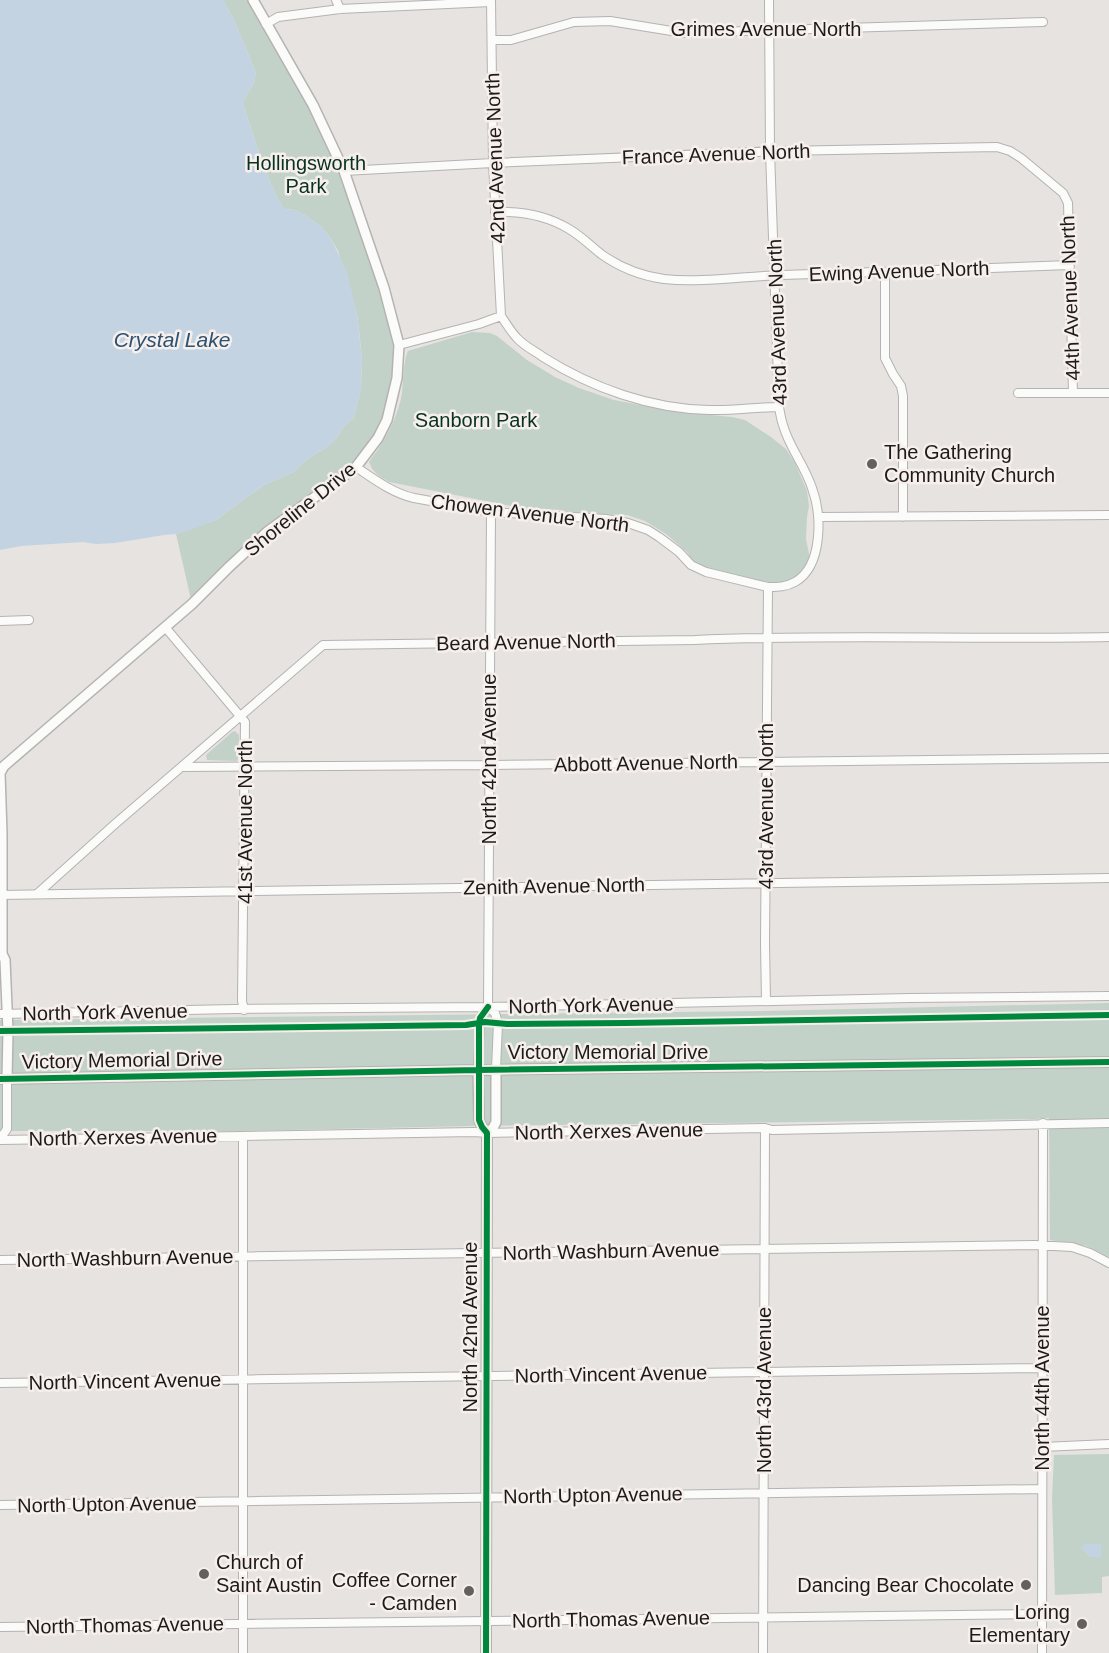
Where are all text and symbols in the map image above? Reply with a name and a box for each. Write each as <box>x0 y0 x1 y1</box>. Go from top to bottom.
street label: Grimes Avenue North <box>671 18 861 40</box>
street label: 42nd Avenue North <box>481 72 509 244</box>
street label: France Avenue North <box>621 140 811 168</box>
park label: Hollingsworth Park <box>246 152 366 197</box>
street label: 44th Avenue North <box>1056 215 1084 381</box>
street label: 43rd Avenue North <box>763 238 791 406</box>
street label: Ewing Avenue North <box>808 257 990 285</box>
water label: Crystal Lake <box>114 328 230 351</box>
park label: Sanborn Park <box>415 409 538 431</box>
place label: The Gathering Community Church <box>884 441 1055 486</box>
street label: Shoreline Drive <box>240 457 360 561</box>
marker: The Gathering Community Church <box>865 457 879 471</box>
street label: Chowen Avenue North <box>430 490 630 536</box>
street label: Beard Avenue North <box>436 629 616 655</box>
street label: North 42nd Avenue <box>478 674 500 844</box>
street label: 43rd Avenue North <box>755 723 777 889</box>
street label: 41st Avenue North <box>234 740 256 904</box>
street label: Abbott Avenue North <box>554 750 738 776</box>
street label: Zenith Avenue North <box>463 873 645 899</box>
street label: North York Avenue <box>508 993 674 1017</box>
street label: North York Avenue <box>22 1000 188 1024</box>
street label: Victory Memorial Drive <box>508 1041 708 1063</box>
street label: Victory Memorial Drive <box>21 1047 223 1073</box>
street label: North Xerxes Avenue <box>515 1118 703 1144</box>
street label: North Xerxes Avenue <box>29 1124 217 1150</box>
street label: North Washburn Avenue <box>502 1238 720 1264</box>
street label: North 42nd Avenue <box>459 1242 481 1412</box>
street label: North Washburn Avenue <box>16 1245 234 1271</box>
street label: North 44th Avenue <box>1031 1305 1053 1471</box>
street label: North 43rd Avenue <box>753 1307 775 1473</box>
street label: North Vincent Avenue <box>514 1361 708 1387</box>
street label: North Vincent Avenue <box>28 1368 222 1394</box>
street label: North Upton Avenue <box>503 1482 683 1508</box>
street label: North Upton Avenue <box>17 1491 197 1517</box>
place label: Church of Saint Austin <box>216 1551 322 1596</box>
marker: Church of Saint Austin <box>197 1567 211 1581</box>
place label: Coffee Corner - Camden <box>332 1569 457 1614</box>
place label: Dancing Bear Chocolate <box>797 1574 1014 1596</box>
marker: Dancing Bear Chocolate <box>1019 1578 1033 1592</box>
marker: Coffee Corner - Camden <box>462 1584 476 1598</box>
place label: Loring Elementary <box>969 1601 1070 1646</box>
street label: North Thomas Avenue <box>512 1606 710 1632</box>
street label: North Thomas Avenue <box>26 1612 224 1638</box>
marker: Loring Elementary <box>1075 1617 1089 1631</box>

